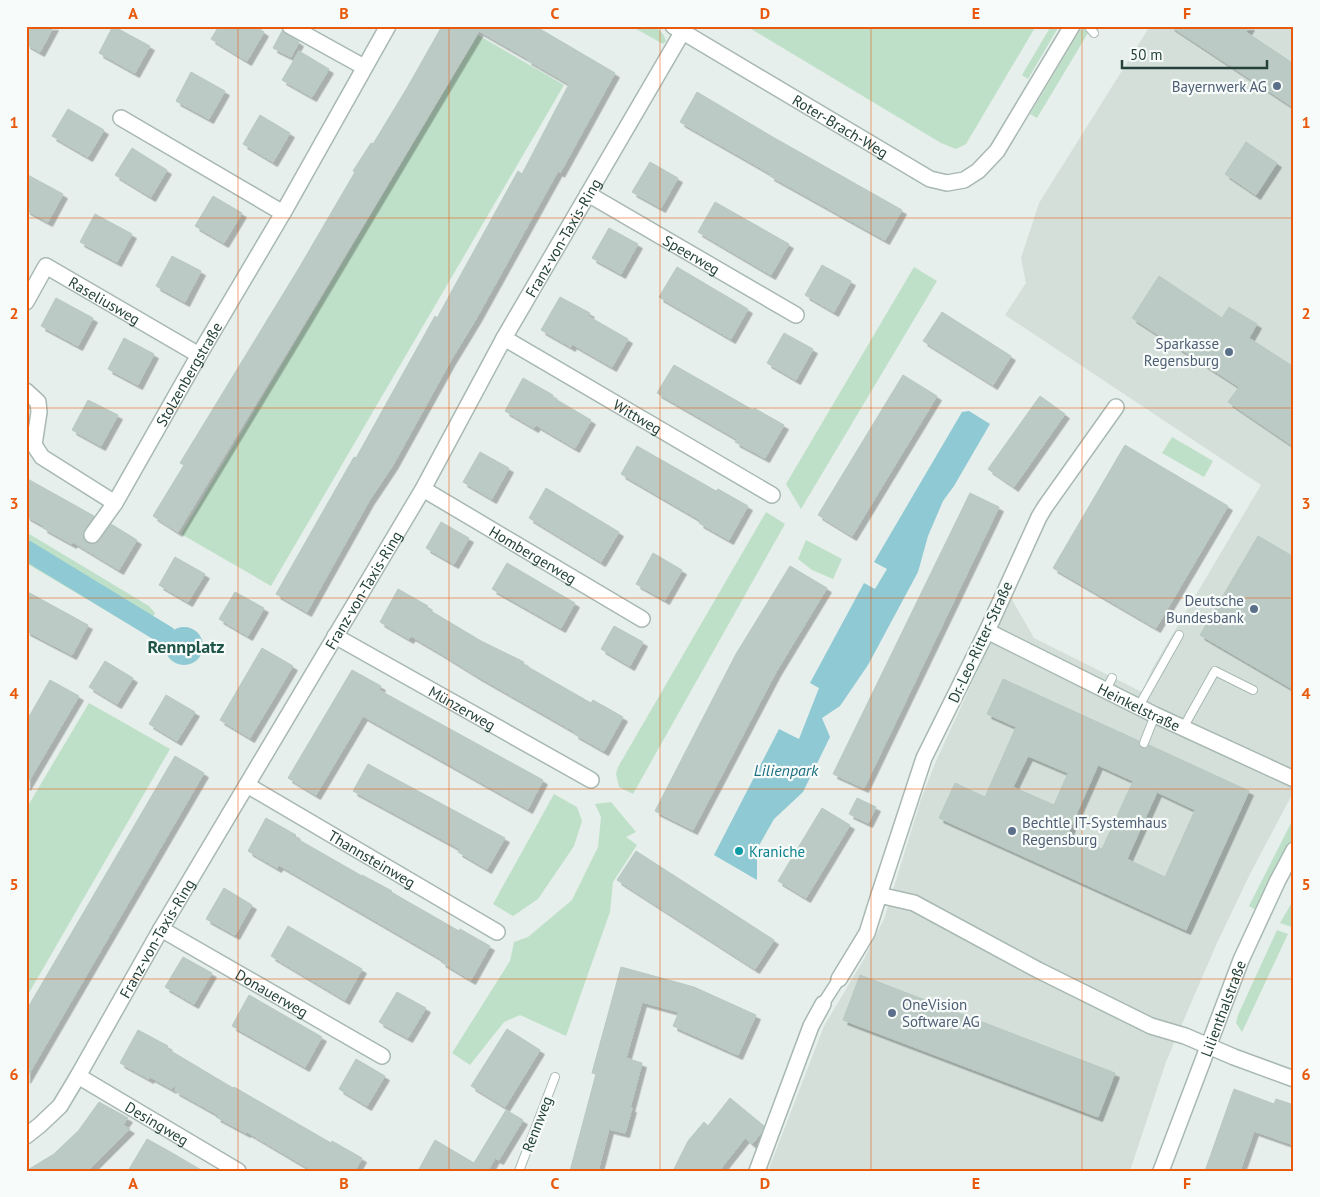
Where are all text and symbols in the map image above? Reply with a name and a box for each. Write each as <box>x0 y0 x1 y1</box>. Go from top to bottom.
text: A <box>128 3 138 23</box>
text: B <box>339 3 349 23</box>
text: C <box>551 3 560 23</box>
text: D <box>760 3 770 23</box>
text: E <box>972 3 980 23</box>
text: F <box>1183 3 1191 23</box>
scale bar <box>1122 38 1268 70</box>
text: 50 m <box>1130 45 1163 64</box>
place label: Bayernwerk AG <box>1172 77 1267 96</box>
marker: Bayernwerk AG <box>1271 80 1283 92</box>
street label: Roter-Brach-Weg <box>789 90 892 162</box>
text: 1 <box>9 112 19 132</box>
text: 1 <box>1301 112 1311 132</box>
street label: Franz-von-Taxis-Ring <box>521 175 605 300</box>
street label: Speerweg <box>660 230 724 278</box>
street label: Raseliusweg <box>66 272 144 328</box>
text: 2 <box>9 303 19 323</box>
text: 2 <box>1301 303 1311 323</box>
street label: Stolzenbergstraße <box>151 318 226 429</box>
place label: Sparkasse Regensburg <box>1144 334 1219 370</box>
marker: Sparkasse Regensburg <box>1223 346 1235 358</box>
street label: Wittweg <box>610 395 665 438</box>
text: 3 <box>9 493 19 513</box>
text: 3 <box>1301 493 1311 513</box>
street label: Hombergerweg <box>486 521 580 588</box>
street label: Franz-von-Taxis-Ring <box>320 527 406 652</box>
street label: Dr.-Leo-Ritter-Straße <box>944 578 1016 706</box>
place label: Deutsche Bundesbank <box>1166 591 1245 627</box>
marker: Deutsche Bundesbank <box>1248 603 1260 615</box>
district label: Rennplatz <box>147 635 225 658</box>
street label: Heinkelstraße <box>1095 679 1183 735</box>
street label: Münzerweg <box>425 681 499 734</box>
text: 4 <box>9 683 19 703</box>
text: 4 <box>1301 683 1311 703</box>
water label: Lilienpark <box>754 760 819 780</box>
place label: Bechtle IT-Systemhaus Regensburg <box>1022 813 1167 849</box>
street label: Thannsteinweg <box>325 825 419 892</box>
marker: Bechtle IT-Systemhaus Regensburg <box>1006 825 1018 837</box>
place label: Kraniche <box>749 842 805 861</box>
marker: Kraniche <box>733 845 745 857</box>
text: 5 <box>9 874 19 894</box>
text: 5 <box>1301 874 1311 894</box>
street label: Franz-von-Taxis-Ring <box>115 875 198 1001</box>
street label: Lilienthalstraße <box>1196 957 1250 1059</box>
street label: Donauerweg <box>232 964 312 1021</box>
place label: OneVision Software AG <box>902 995 980 1031</box>
marker: OneVision Software AG <box>886 1007 898 1019</box>
text: 6 <box>9 1064 19 1084</box>
text: 6 <box>1301 1064 1311 1084</box>
street label: Rennweg <box>518 1093 556 1155</box>
street label: Desingweg <box>122 1097 192 1149</box>
text: A <box>128 1173 138 1193</box>
text: B <box>339 1173 349 1193</box>
text: C <box>551 1173 560 1193</box>
text: D <box>760 1173 770 1193</box>
text: E <box>972 1173 980 1193</box>
text: F <box>1183 1173 1191 1193</box>

